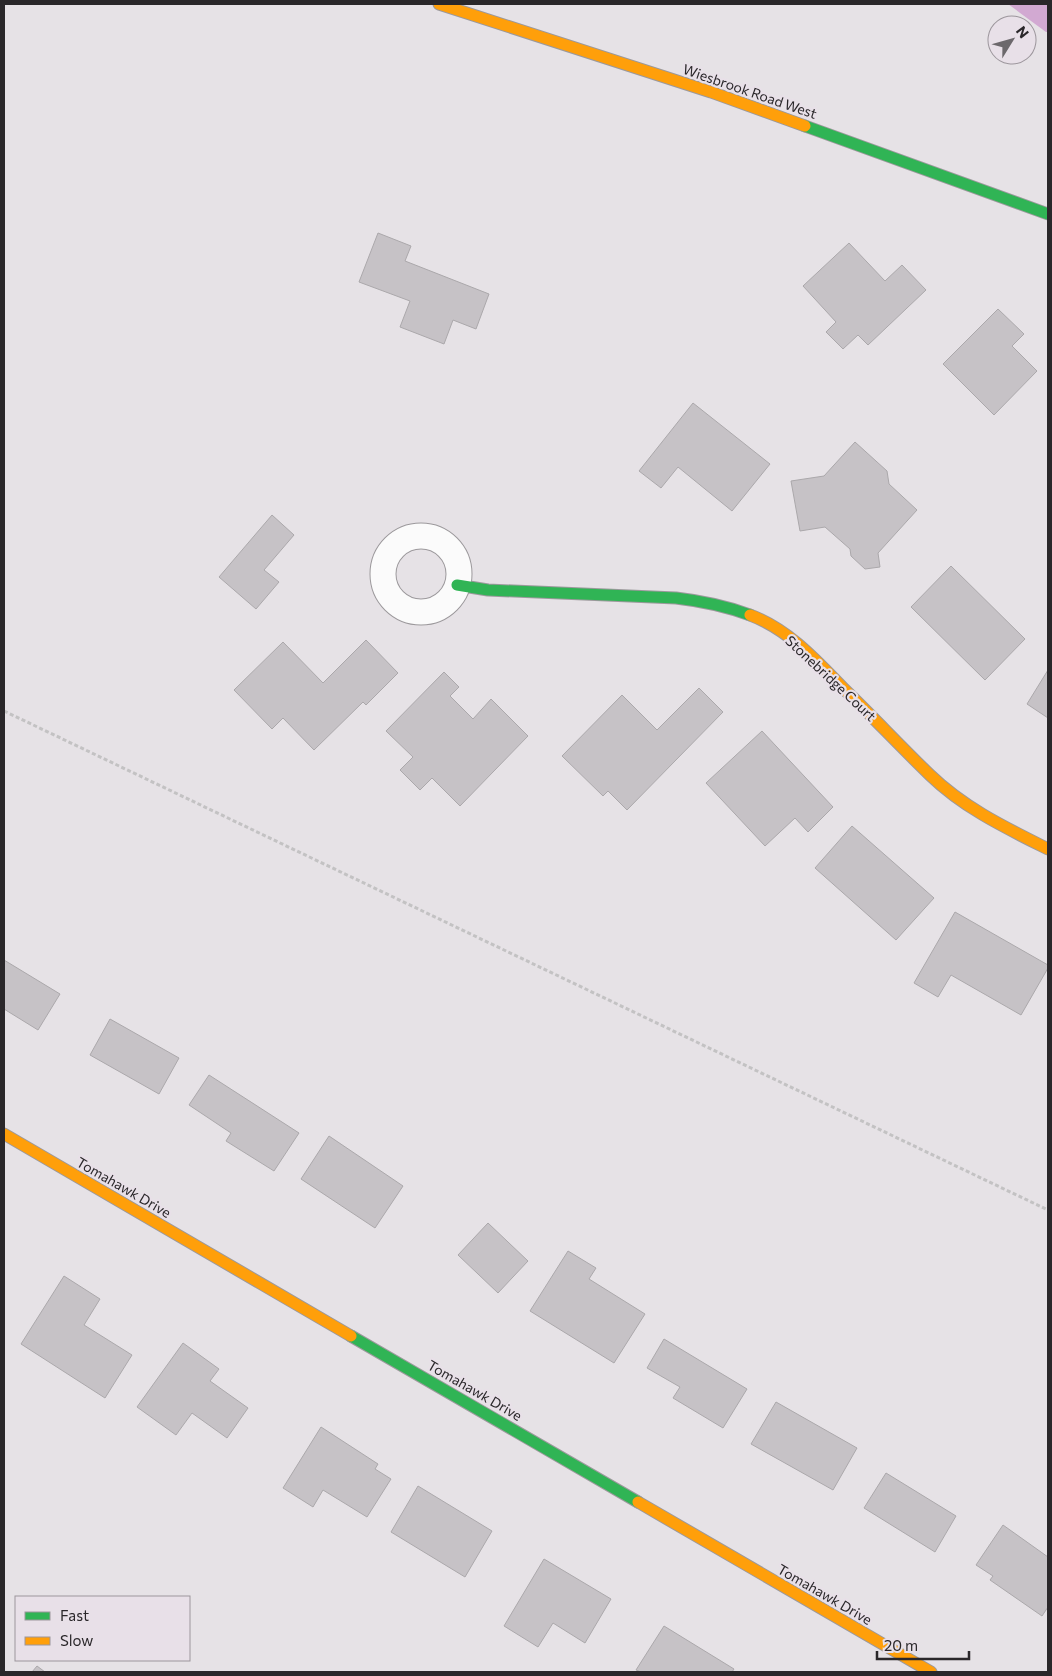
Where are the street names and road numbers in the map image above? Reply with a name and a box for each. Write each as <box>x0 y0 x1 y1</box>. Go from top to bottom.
street label: Wiesbrook Road West <box>681 60 819 122</box>
street label: Stonebridge Court <box>782 632 880 725</box>
street label: Tomahawk Drive <box>74 1153 174 1221</box>
street label: Tomahawk Drive <box>425 1356 525 1424</box>
street label: Tomahawk Drive <box>775 1560 875 1628</box>

